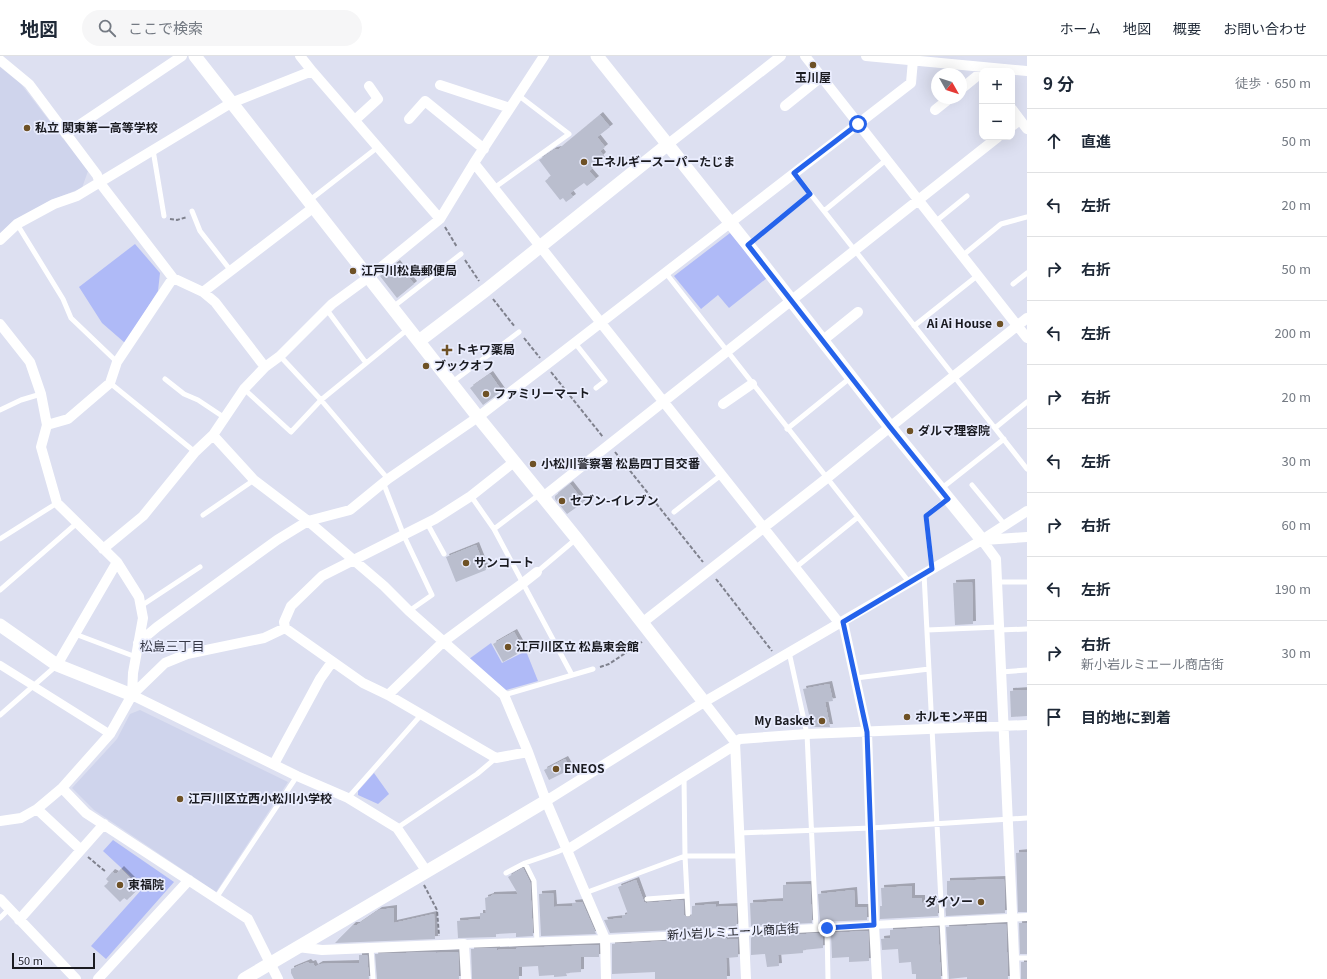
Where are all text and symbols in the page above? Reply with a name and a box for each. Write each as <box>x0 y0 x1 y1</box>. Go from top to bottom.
search box <box>82 10 362 46</box>
text: 地図 <box>20 14 58 41</box>
icon: search <box>96 17 118 39</box>
text: ここで検索 <box>128 17 203 38</box>
text: ホーム <box>1059 18 1101 38</box>
text: 地図 <box>1123 18 1151 38</box>
text: 概要 <box>1173 18 1201 38</box>
text: お問い合わせ <box>1223 18 1307 38</box>
marker: 玉川屋 <box>808 60 818 70</box>
place label: 玉川屋 <box>795 68 831 85</box>
north arrow <box>931 68 967 104</box>
map controls <box>979 68 1015 140</box>
button: + <box>979 68 1015 104</box>
text: 9 分 <box>1043 70 1074 95</box>
text: 徒歩 · 650 m <box>1235 73 1311 92</box>
button: − <box>979 104 1015 140</box>
route start <box>849 115 867 133</box>
place label: 私立 関東第一高等学校 <box>35 118 158 135</box>
marker: 私立 関東第一高等学校 <box>22 123 32 133</box>
icon: ahead <box>1043 130 1065 152</box>
text: 直進 <box>1081 130 1111 151</box>
text: 50 m <box>1282 131 1311 150</box>
place label: エネルギースーパーたじま <box>592 152 735 169</box>
marker: エネルギースーパーたじま <box>579 157 589 167</box>
icon: left <box>1043 194 1065 216</box>
text: 左折 <box>1081 194 1111 215</box>
text: 20 m <box>1282 195 1311 214</box>
icon: right <box>1043 258 1065 280</box>
text: 右折 <box>1081 258 1111 279</box>
text: 50 m <box>1282 259 1311 278</box>
place label: 江戸川松島郵便局 <box>361 261 457 278</box>
marker: 江戸川松島郵便局 <box>348 266 358 276</box>
place label: Ai Ai House <box>926 314 992 331</box>
marker: Ai Ai House <box>995 319 1005 329</box>
icon: left <box>1043 322 1065 344</box>
text: 左折 <box>1081 322 1111 343</box>
text: 200 m <box>1274 323 1311 342</box>
place label: トキワ薬局 <box>455 340 515 357</box>
marker: トキワ薬局 <box>442 345 452 355</box>
place label: ブックオフ <box>434 356 494 373</box>
marker: ブックオフ <box>421 361 431 371</box>
place label: ファミリーマート <box>494 384 590 401</box>
icon: right <box>1043 386 1065 408</box>
text: 右折 <box>1081 386 1111 407</box>
text: 20 m <box>1282 387 1311 406</box>
marker: ファミリーマート <box>481 389 491 399</box>
place label: ダルマ理容院 <box>918 421 990 438</box>
marker: ダルマ理容院 <box>905 426 915 436</box>
icon: left <box>1043 450 1065 472</box>
text: 左折 <box>1081 450 1111 471</box>
text: 30 m <box>1282 451 1311 470</box>
place label: 小松川警察署 松島四丁目交番 <box>541 454 701 471</box>
marker: 小松川警察署 松島四丁目交番 <box>528 459 538 469</box>
place label: セブン-イレブン <box>570 491 658 508</box>
marker: セブン-イレブン <box>557 496 567 506</box>
icon: right <box>1043 514 1065 536</box>
text: 右折 <box>1081 514 1111 535</box>
text: 60 m <box>1282 515 1311 534</box>
place label: サンコート <box>474 553 534 570</box>
marker: サンコート <box>461 558 471 568</box>
icon: left <box>1043 578 1065 600</box>
text: 左折 <box>1081 578 1111 599</box>
text: 190 m <box>1274 579 1311 598</box>
text: 右折 <box>1081 633 1111 654</box>
district label: 松島三丁目 <box>139 636 205 655</box>
place label: 江戸川区立 松島東会館 <box>516 637 639 654</box>
marker: 江戸川区立 松島東会館 <box>503 642 513 652</box>
icon: right <box>1043 642 1065 664</box>
text: 30 m <box>1282 643 1311 662</box>
text: 新小岩ルミエール商店街 <box>1081 654 1224 673</box>
icon: arrive <box>1043 706 1065 728</box>
text: 目的地に到着 <box>1081 706 1171 727</box>
place label: ホルモン平田 <box>915 707 987 724</box>
place label: My Basket <box>754 711 814 728</box>
marker: ホルモン平田 <box>902 712 912 722</box>
marker: My Basket <box>817 716 827 726</box>
place label: ENEOS <box>564 759 605 776</box>
marker: ENEOS <box>551 764 561 774</box>
place label: 江戸川区立西小松川小学校 <box>188 789 332 806</box>
marker: 江戸川区立西小松川小学校 <box>175 794 185 804</box>
place label: 東福院 <box>128 875 164 892</box>
marker: 東福院 <box>115 880 125 890</box>
place label: ダイソー <box>925 892 973 909</box>
marker: ダイソー <box>976 897 986 907</box>
street label: 新小岩ルミエール商店街 <box>667 919 799 942</box>
route end <box>818 919 836 937</box>
scale bar <box>12 951 95 970</box>
text: 50 m <box>18 952 43 968</box>

